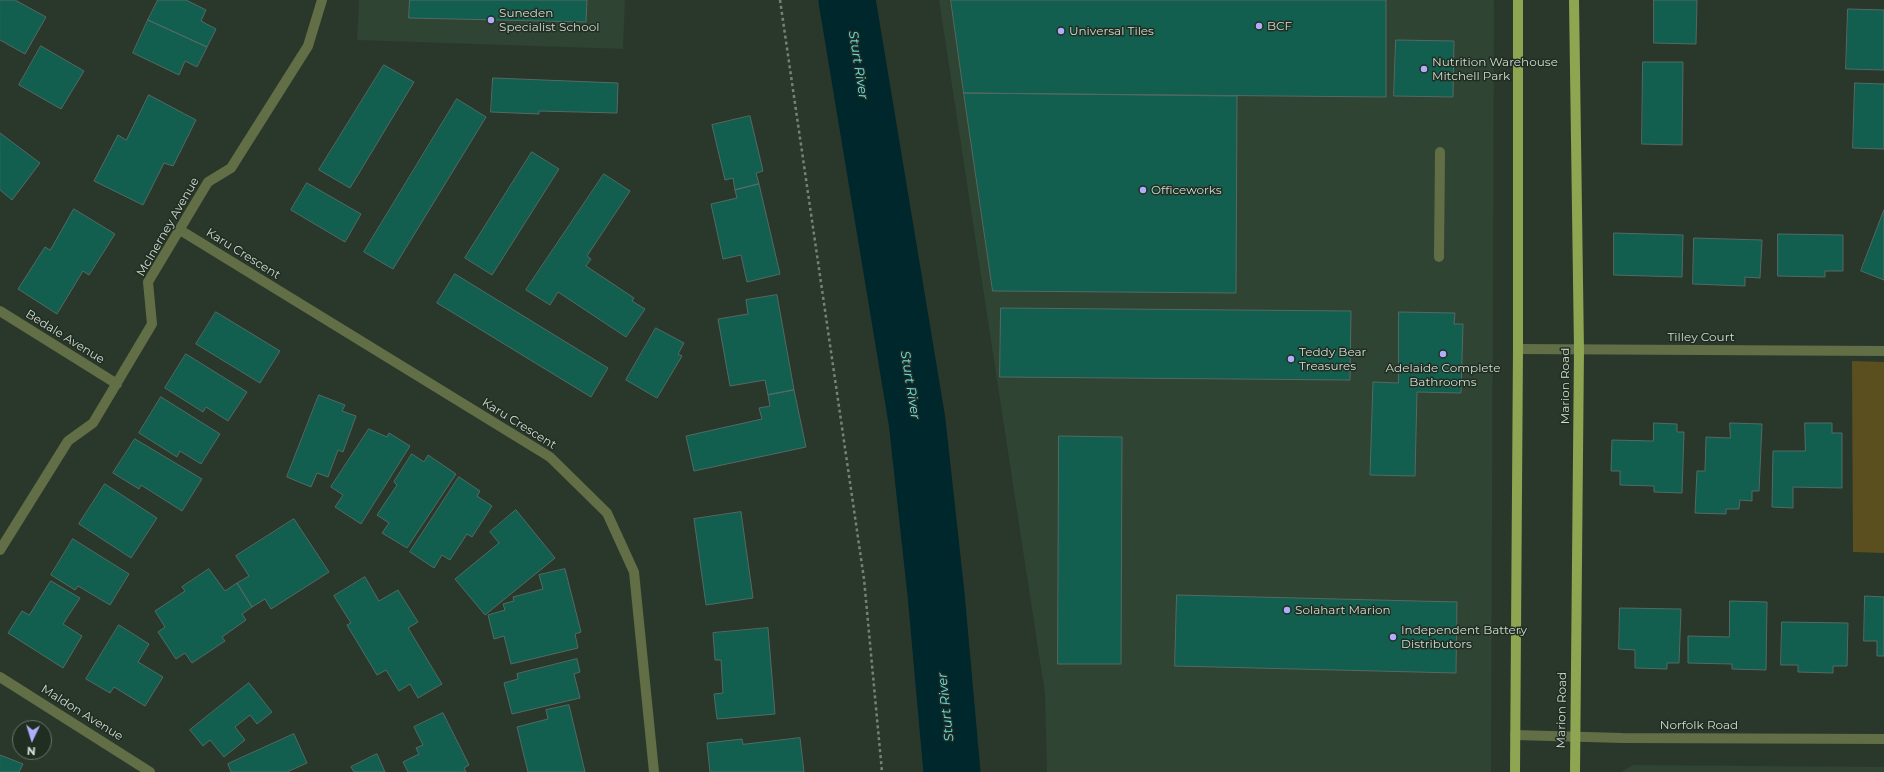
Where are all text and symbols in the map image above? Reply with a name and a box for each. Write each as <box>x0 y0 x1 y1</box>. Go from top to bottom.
place label: Suneden Specialist School <box>499 6 599 34</box>
marker: Suneden Specialist School <box>486 15 496 25</box>
place label: BCF <box>1267 19 1292 33</box>
marker: BCF <box>1254 21 1264 31</box>
place label: Universal Tiles <box>1069 24 1154 38</box>
marker: Universal Tiles <box>1056 26 1066 36</box>
water label: Sturt River <box>845 30 871 100</box>
place label: Nutrition Warehouse Mitchell Park <box>1432 55 1558 83</box>
marker: Nutrition Warehouse Mitchell Park <box>1419 64 1429 74</box>
street label: McInerney Avenue <box>134 175 202 279</box>
place label: Officeworks <box>1151 183 1222 197</box>
marker: Officeworks <box>1138 185 1148 195</box>
street label: Karu Crescent <box>203 225 283 283</box>
street label: Bedale Avenue <box>23 307 107 367</box>
street label: Tilley Court <box>1667 330 1735 344</box>
place label: Teddy Bear Treasures <box>1299 345 1366 373</box>
street label: Marion Road <box>1558 348 1572 424</box>
marker: Adelaide Complete Bathrooms <box>1438 349 1448 359</box>
water label: Sturt River <box>897 350 923 420</box>
marker: Teddy Bear Treasures <box>1286 354 1296 364</box>
place label: Adelaide Complete Bathrooms <box>1386 361 1500 389</box>
street label: Karu Crescent <box>479 395 559 453</box>
place label: Solahart Marion <box>1295 603 1391 617</box>
marker: Solahart Marion <box>1282 605 1292 615</box>
place label: Independent Battery Distributors <box>1401 623 1527 651</box>
marker: Independent Battery Distributors <box>1388 632 1398 642</box>
water label: Sturt River <box>935 672 957 742</box>
street label: Marion Road <box>1554 672 1570 748</box>
street label: Maldon Avenue <box>38 682 126 744</box>
street label: Norfolk Road <box>1660 718 1738 732</box>
north arrow <box>12 720 52 760</box>
text: N <box>26 744 36 758</box>

